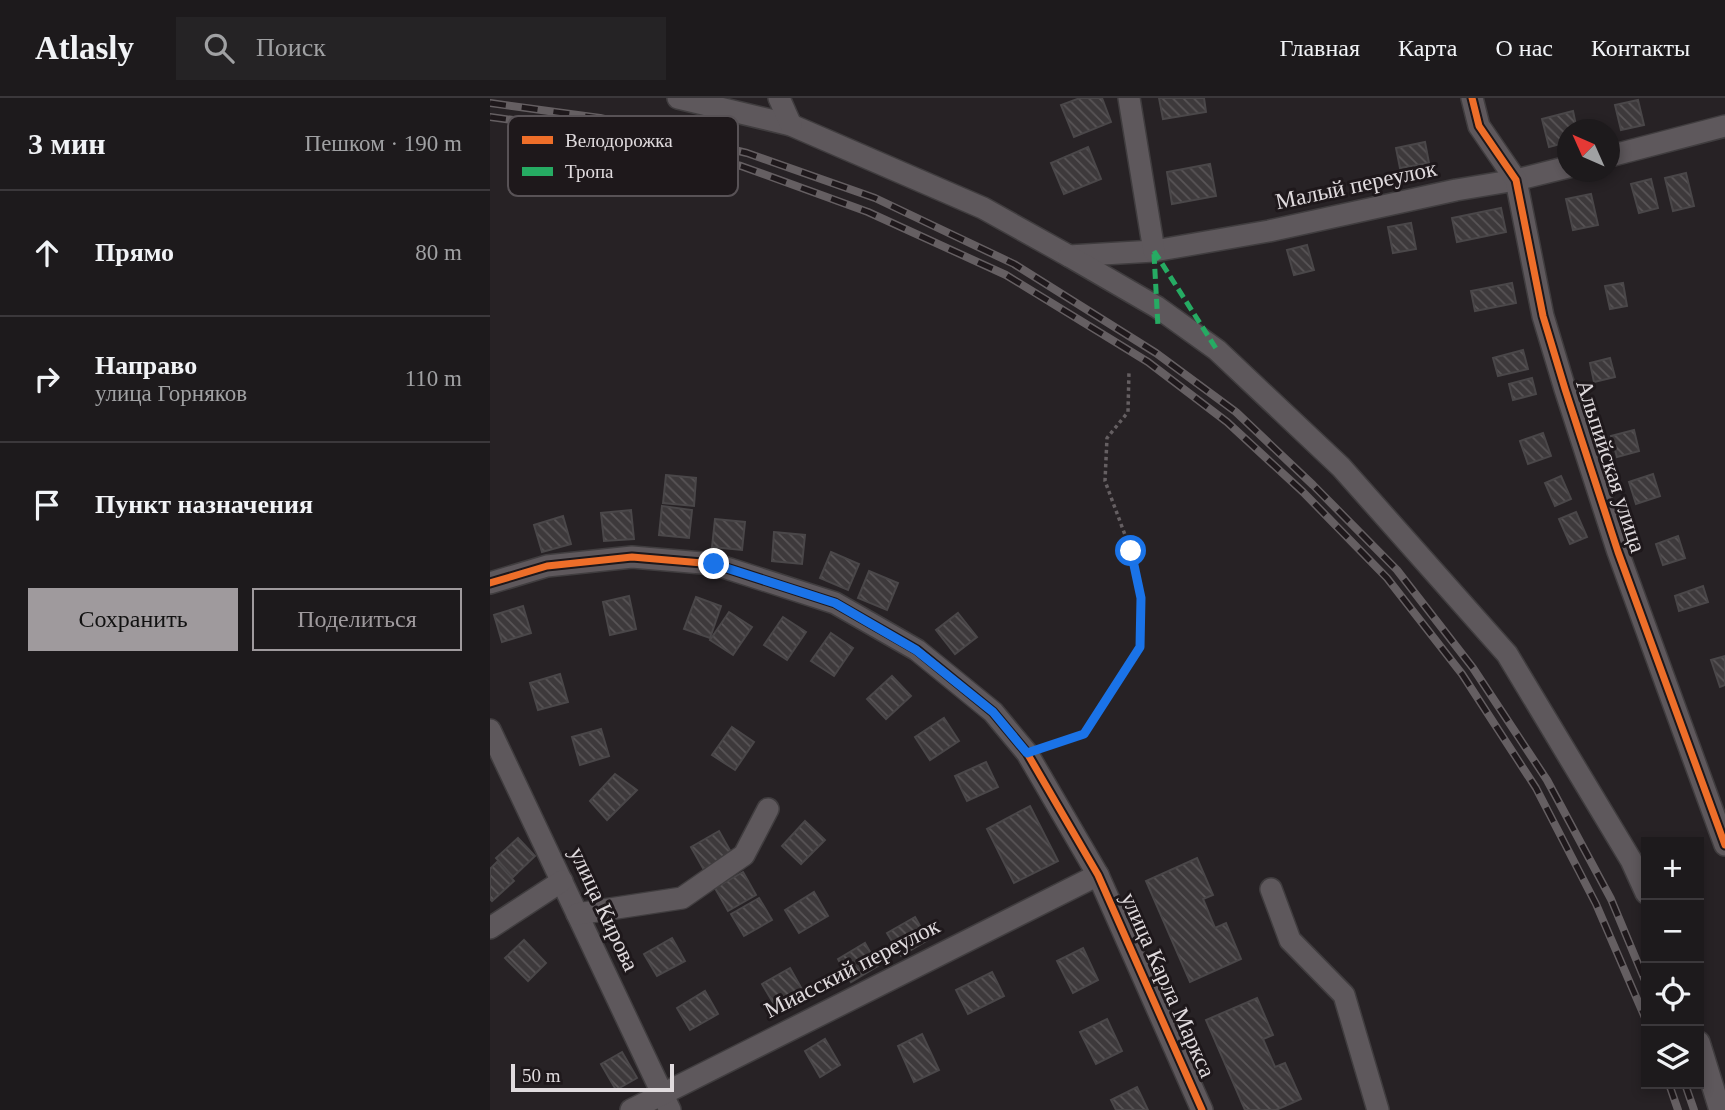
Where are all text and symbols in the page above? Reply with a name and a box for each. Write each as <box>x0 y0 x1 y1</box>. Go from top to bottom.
search box <box>176 17 666 80</box>
icon: search <box>200 29 238 67</box>
text: Atlasly <box>35 30 134 66</box>
text: Поиск <box>256 33 326 62</box>
text: Главная <box>1279 35 1360 61</box>
text: Карта <box>1398 35 1457 61</box>
text: О нас <box>1495 35 1553 61</box>
text: Контакты <box>1591 35 1690 61</box>
legend <box>508 116 738 196</box>
north arrow <box>1557 119 1620 182</box>
text: 3 мин <box>28 127 106 160</box>
text: Велодорожка <box>565 130 673 151</box>
text: Пешком · 190 m <box>305 131 462 156</box>
street label: Малый переулок <box>1273 156 1440 214</box>
text: Тропа <box>565 161 614 182</box>
icon: ahead <box>28 234 66 272</box>
text: Прямо <box>95 238 174 267</box>
text: 80 m <box>415 240 462 265</box>
text: Направо <box>95 351 197 380</box>
icon: right <box>28 360 66 398</box>
text: 110 m <box>405 366 462 391</box>
street label: Альпийская улица <box>1571 377 1651 555</box>
text: улица Горняков <box>95 381 247 406</box>
icon: arrive <box>28 486 66 524</box>
text: Пункт назначения <box>95 490 313 519</box>
route start <box>1115 535 1146 566</box>
route end <box>698 548 729 579</box>
button: Сохранить <box>28 588 238 651</box>
button: Поделиться <box>252 588 462 651</box>
map controls <box>1641 837 1704 1089</box>
button: + <box>1641 837 1704 900</box>
street label: улица Кирова <box>564 843 644 975</box>
street label: улица Карла Маркса <box>1116 889 1220 1081</box>
button: − <box>1641 900 1704 963</box>
street label: Миасский переулок <box>760 913 944 1023</box>
button: locate <box>1641 963 1704 1026</box>
button: layers <box>1641 1026 1704 1089</box>
scale bar <box>511 1061 674 1093</box>
text: 50 m <box>522 1065 561 1086</box>

